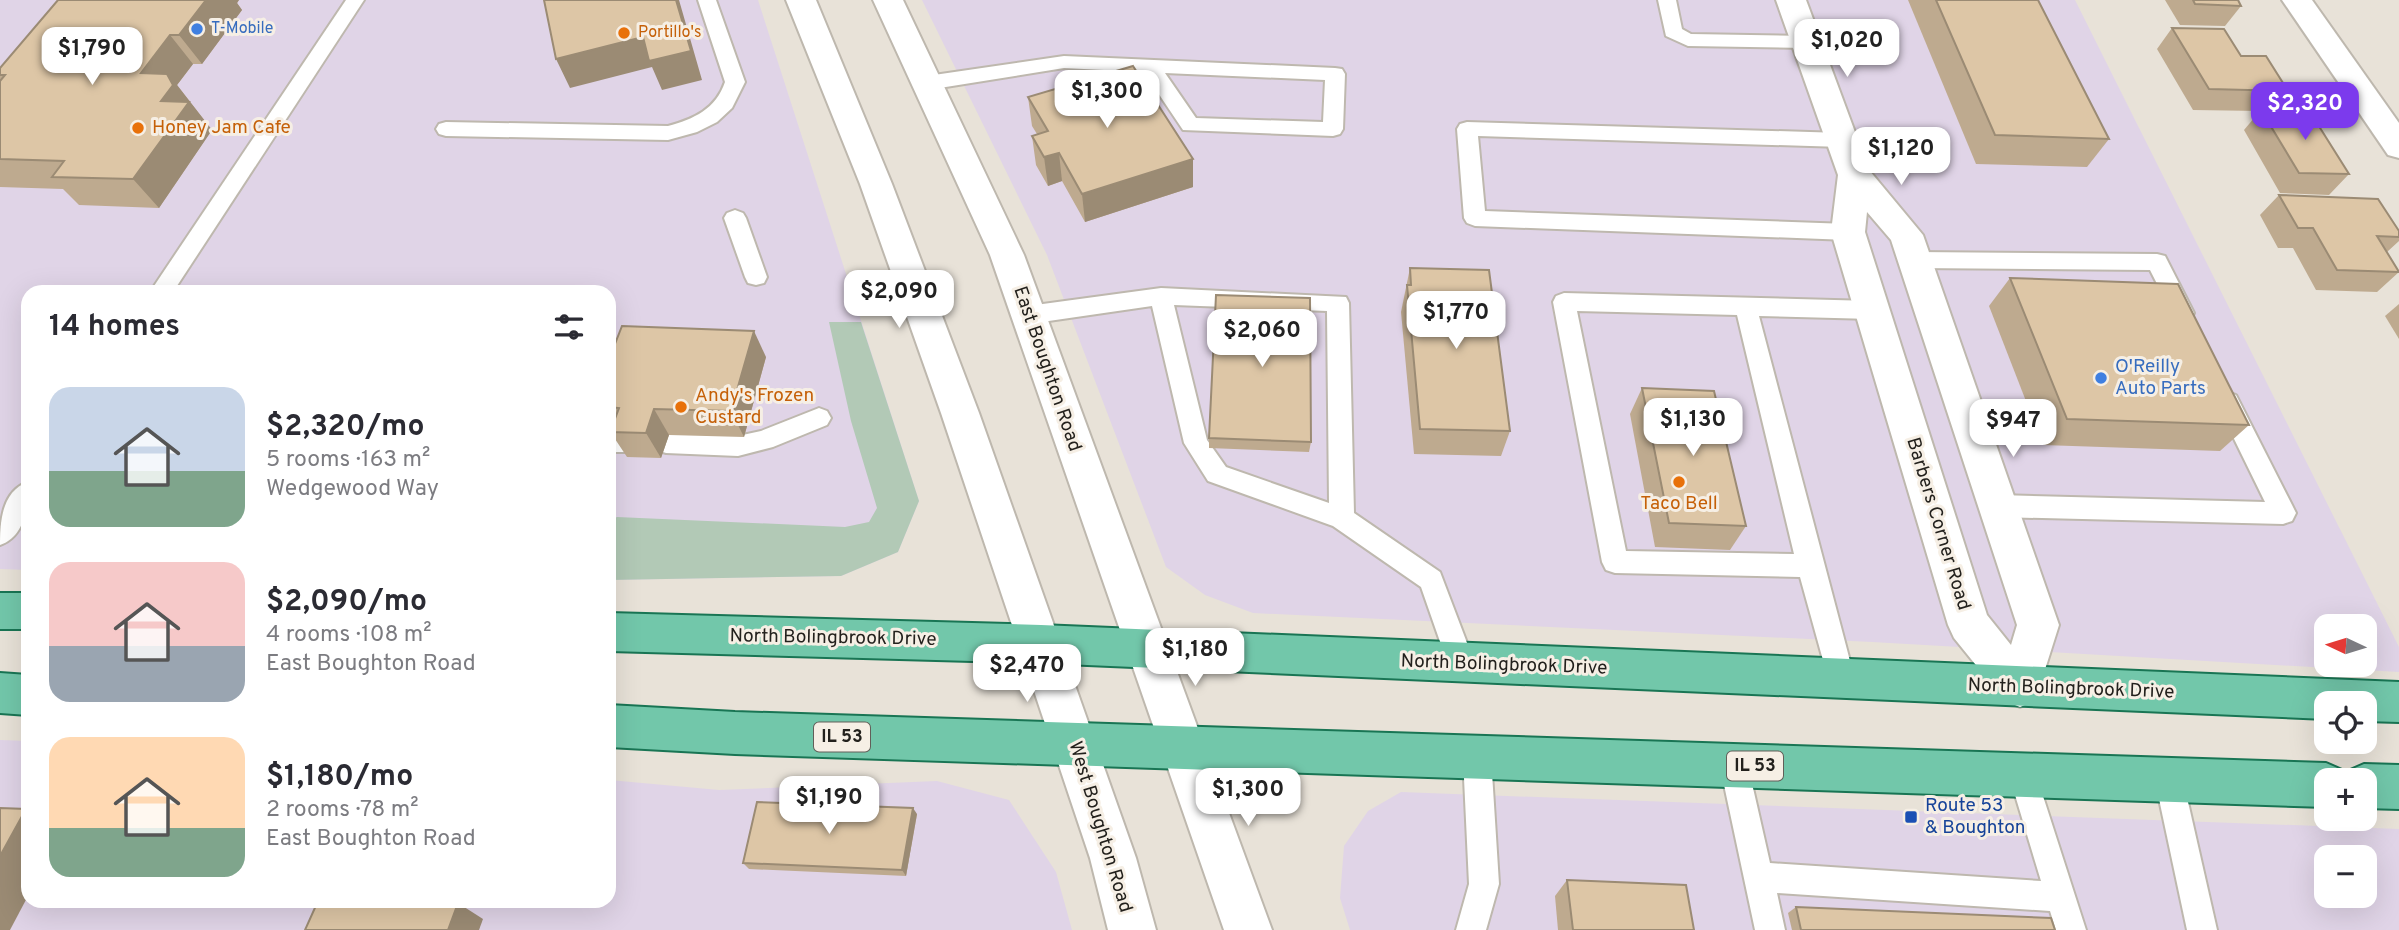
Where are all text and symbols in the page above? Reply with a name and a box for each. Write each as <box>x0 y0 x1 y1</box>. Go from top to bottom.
place label: T-Mobile <box>211 19 273 39</box>
pin: $1,020 <box>1790 20 1904 79</box>
marker: T-Mobile <box>189 21 205 37</box>
place label: Portillo's <box>638 23 701 43</box>
marker: Portillo's <box>616 25 632 41</box>
text: $1,020 <box>1810 27 1884 56</box>
pin: $1,790 <box>35 28 149 87</box>
text: $1,790 <box>58 35 126 64</box>
pin: $1,300 <box>1050 71 1164 130</box>
text: $1,300 <box>1071 78 1143 107</box>
pin: $2,320 <box>2248 82 2362 142</box>
text: $2,320 <box>2267 90 2343 119</box>
place label: Honey Jam Cafe <box>152 116 291 140</box>
marker: Honey Jam Cafe <box>130 120 146 136</box>
pin: $1,120 <box>1844 128 1958 187</box>
text: $1,120 <box>1867 135 1935 164</box>
pin: $2,090 <box>842 270 956 330</box>
text: $2,090 <box>860 278 938 307</box>
street label: East Boughton Road <box>1007 283 1087 455</box>
pin: $1,770 <box>1399 292 1513 351</box>
text: $1,770 <box>1423 299 1489 328</box>
icon: filters <box>550 308 588 346</box>
text: 14 homes <box>49 309 180 346</box>
pin: $2,060 <box>1205 310 1319 369</box>
text: $2,060 <box>1223 317 1301 346</box>
place label: O'Reilly Auto Parts <box>2115 355 2206 401</box>
marker: O'Reilly Auto Parts <box>2093 370 2109 386</box>
place label: Andy's Frozen Custard <box>695 384 814 430</box>
pin: $1,130 <box>1636 398 1750 458</box>
marker: Andy's Frozen Custard <box>673 399 689 415</box>
pin: $947 <box>1972 400 2054 459</box>
text: $1,130 <box>1660 406 1726 435</box>
text: $947 <box>1985 407 2041 436</box>
text: $2,320/mo <box>266 409 425 446</box>
icon: home <box>105 415 189 499</box>
street label: Barbers Corner Road <box>1900 435 1976 613</box>
text: 5 rooms · 163 m² <box>266 446 430 475</box>
marker: Taco Bell <box>1671 474 1687 490</box>
text: Wedgewood Way <box>266 475 439 504</box>
place label: Taco Bell <box>1640 492 1718 516</box>
text: $2,090/mo <box>266 584 427 621</box>
icon: home <box>105 590 189 674</box>
north arrow <box>2314 614 2376 677</box>
map controls <box>2314 614 2377 908</box>
text: 4 rooms · 108 m² <box>266 621 432 650</box>
street label: North Bolingbrook Drive <box>729 624 937 652</box>
pin: $1,180 <box>1138 628 1252 688</box>
text: $1,180 <box>1161 636 1229 665</box>
pin: $2,470 <box>970 644 1084 704</box>
street label: North Bolingbrook Drive <box>1400 649 1608 681</box>
text: East Boughton Road <box>266 650 476 679</box>
text: $2,470 <box>989 652 1065 681</box>
street label: North Bolingbrook Drive <box>1967 673 2175 705</box>
button: locate <box>2314 691 2377 754</box>
road number: IL 53 <box>814 722 870 752</box>
street label: West Boughton Road <box>1063 739 1137 915</box>
road number: IL 53 <box>1727 752 1783 780</box>
text: $1,180/mo <box>266 759 413 796</box>
icon: home <box>105 765 189 849</box>
pin: $1,300 <box>1191 768 1305 828</box>
button: + <box>2314 768 2377 831</box>
pin: $1,190 <box>772 776 886 836</box>
text: $1,300 <box>1212 776 1284 805</box>
text: $1,190 <box>795 784 863 813</box>
place label: Route 53 & Boughton <box>1925 794 2025 840</box>
text: 2 rooms · 78 m² <box>266 796 419 825</box>
marker: Route 53 & Boughton <box>1903 809 1919 825</box>
text: East Boughton Road <box>266 825 476 854</box>
button: − <box>2314 845 2377 908</box>

